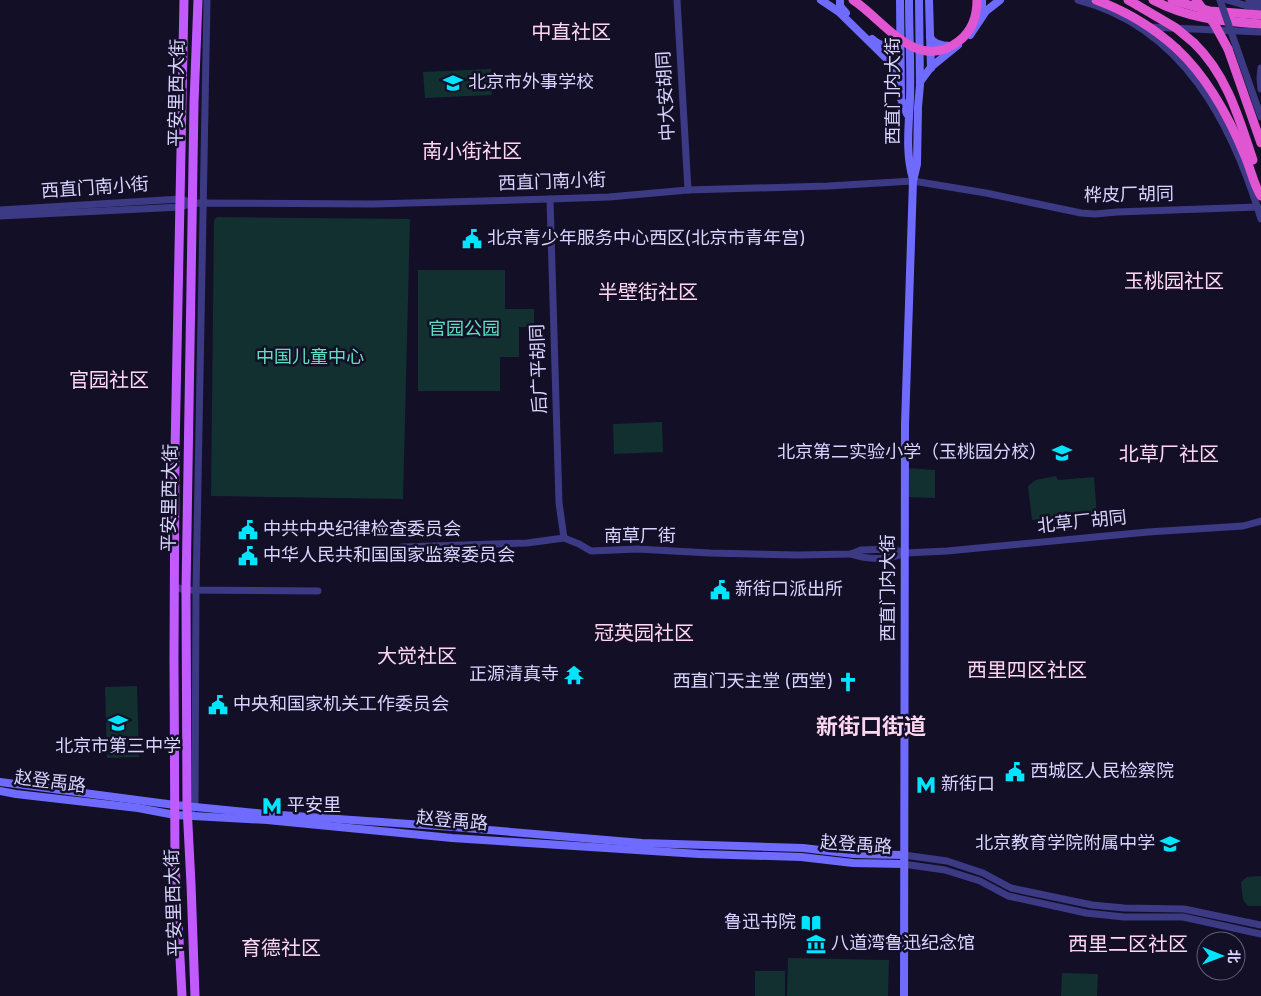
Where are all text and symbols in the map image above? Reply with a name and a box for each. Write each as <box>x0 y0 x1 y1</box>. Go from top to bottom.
district label: 中直社区 <box>531 21 611 47</box>
street label: 西直门内大街 <box>883 37 906 145</box>
street label: 平安里西大街 <box>166 39 190 147</box>
street label: 中大安胡同 <box>653 50 681 142</box>
school or university icon: 北京市外事学校 <box>442 72 464 94</box>
place label: 北京市外事学校 <box>468 72 594 95</box>
district label: 南小街社区 <box>422 140 522 166</box>
street label: 西直门南小街 <box>498 170 606 196</box>
street label: 西直门南小街 <box>40 174 150 204</box>
street label: 桦皮厂胡同 <box>1084 184 1174 208</box>
public building icon: 北京青少年服务中心西区(北京市青年宫) <box>461 228 483 250</box>
place label: 北京青少年服务中心西区(北京市青年宫) <box>487 228 805 251</box>
district label: 玉桃园社区 <box>1124 270 1224 296</box>
district label: 半壁街社区 <box>598 281 698 307</box>
park label: 官园公园 <box>428 319 500 342</box>
street label: 后广平胡同 <box>527 324 553 414</box>
park label: 中国儿童中心 <box>256 347 364 370</box>
district label: 官园社区 <box>69 369 149 395</box>
place label: 北京第二实验小学（玉桃园分校） <box>777 442 1047 465</box>
school or university icon: 北京第二实验小学（玉桃园分校） <box>1051 442 1073 464</box>
district label: 北草厂社区 <box>1119 443 1219 469</box>
street label: 平安里西大街 <box>159 444 183 552</box>
street label: 北草厂胡同 <box>1036 507 1128 539</box>
public building icon: 中共中央纪律检查委员会 <box>237 519 259 541</box>
place label: 中共中央纪律检查委员会 <box>263 519 461 542</box>
street label: 南草厂街 <box>604 526 676 549</box>
street label: 西直门内大街 <box>878 534 901 642</box>
public building icon: 中华人民共和国国家监察委员会 <box>237 545 259 567</box>
place label: 中华人民共和国国家监察委员会 <box>263 545 515 568</box>
public building icon: 新街口派出所 <box>709 579 731 601</box>
place label: 新街口派出所 <box>735 579 843 602</box>
district label: 冠英园社区 <box>594 622 694 648</box>
district label: 大觉社区 <box>377 645 457 671</box>
district label: 西里四区社区 <box>967 659 1087 685</box>
place label: 正源清真寺 <box>469 664 559 687</box>
temple icon: 正源清真寺 <box>563 664 585 686</box>
place label: 西直门天主堂 (西堂) <box>672 671 833 694</box>
church icon: 西直门天主堂 (西堂) <box>837 671 859 693</box>
public building icon: 中央和国家机关工作委员会 <box>207 694 229 716</box>
place label: 中央和国家机关工作委员会 <box>233 694 449 717</box>
school or university icon: 北京市第三中学 <box>107 712 129 734</box>
district label: 新街口街道 <box>816 715 926 742</box>
place label: 北京市第三中学 <box>55 736 181 759</box>
public building icon: 西城区人民检察院 <box>1004 761 1026 783</box>
place label: 西城区人民检察院 <box>1030 761 1174 784</box>
street label: 赵登禹路 <box>13 767 87 799</box>
metro station icon: 新街口 <box>915 774 937 796</box>
place label: 新街口 <box>941 774 995 797</box>
metro station icon: 平安里 <box>261 795 283 817</box>
place label: 平安里 <box>287 795 341 818</box>
street label: 赵登禹路 <box>415 807 489 837</box>
street label: 赵登禹路 <box>819 832 893 860</box>
place label: 北京教育学院附属中学 <box>975 833 1155 856</box>
school or university icon: 北京教育学院附属中学 <box>1159 833 1181 855</box>
street label: 平安里西大街 <box>162 849 188 957</box>
place label: 鲁迅书院 <box>724 912 796 935</box>
library icon: 鲁迅书院 <box>800 912 822 934</box>
north arrow <box>1196 931 1246 981</box>
museum icon: 八道湾鲁迅纪念馆 <box>805 933 827 955</box>
place label: 八道湾鲁迅纪念馆 <box>831 933 975 956</box>
district label: 西里二区社区 <box>1068 933 1188 959</box>
district label: 育德社区 <box>241 937 321 963</box>
text: 北 <box>1224 949 1241 963</box>

